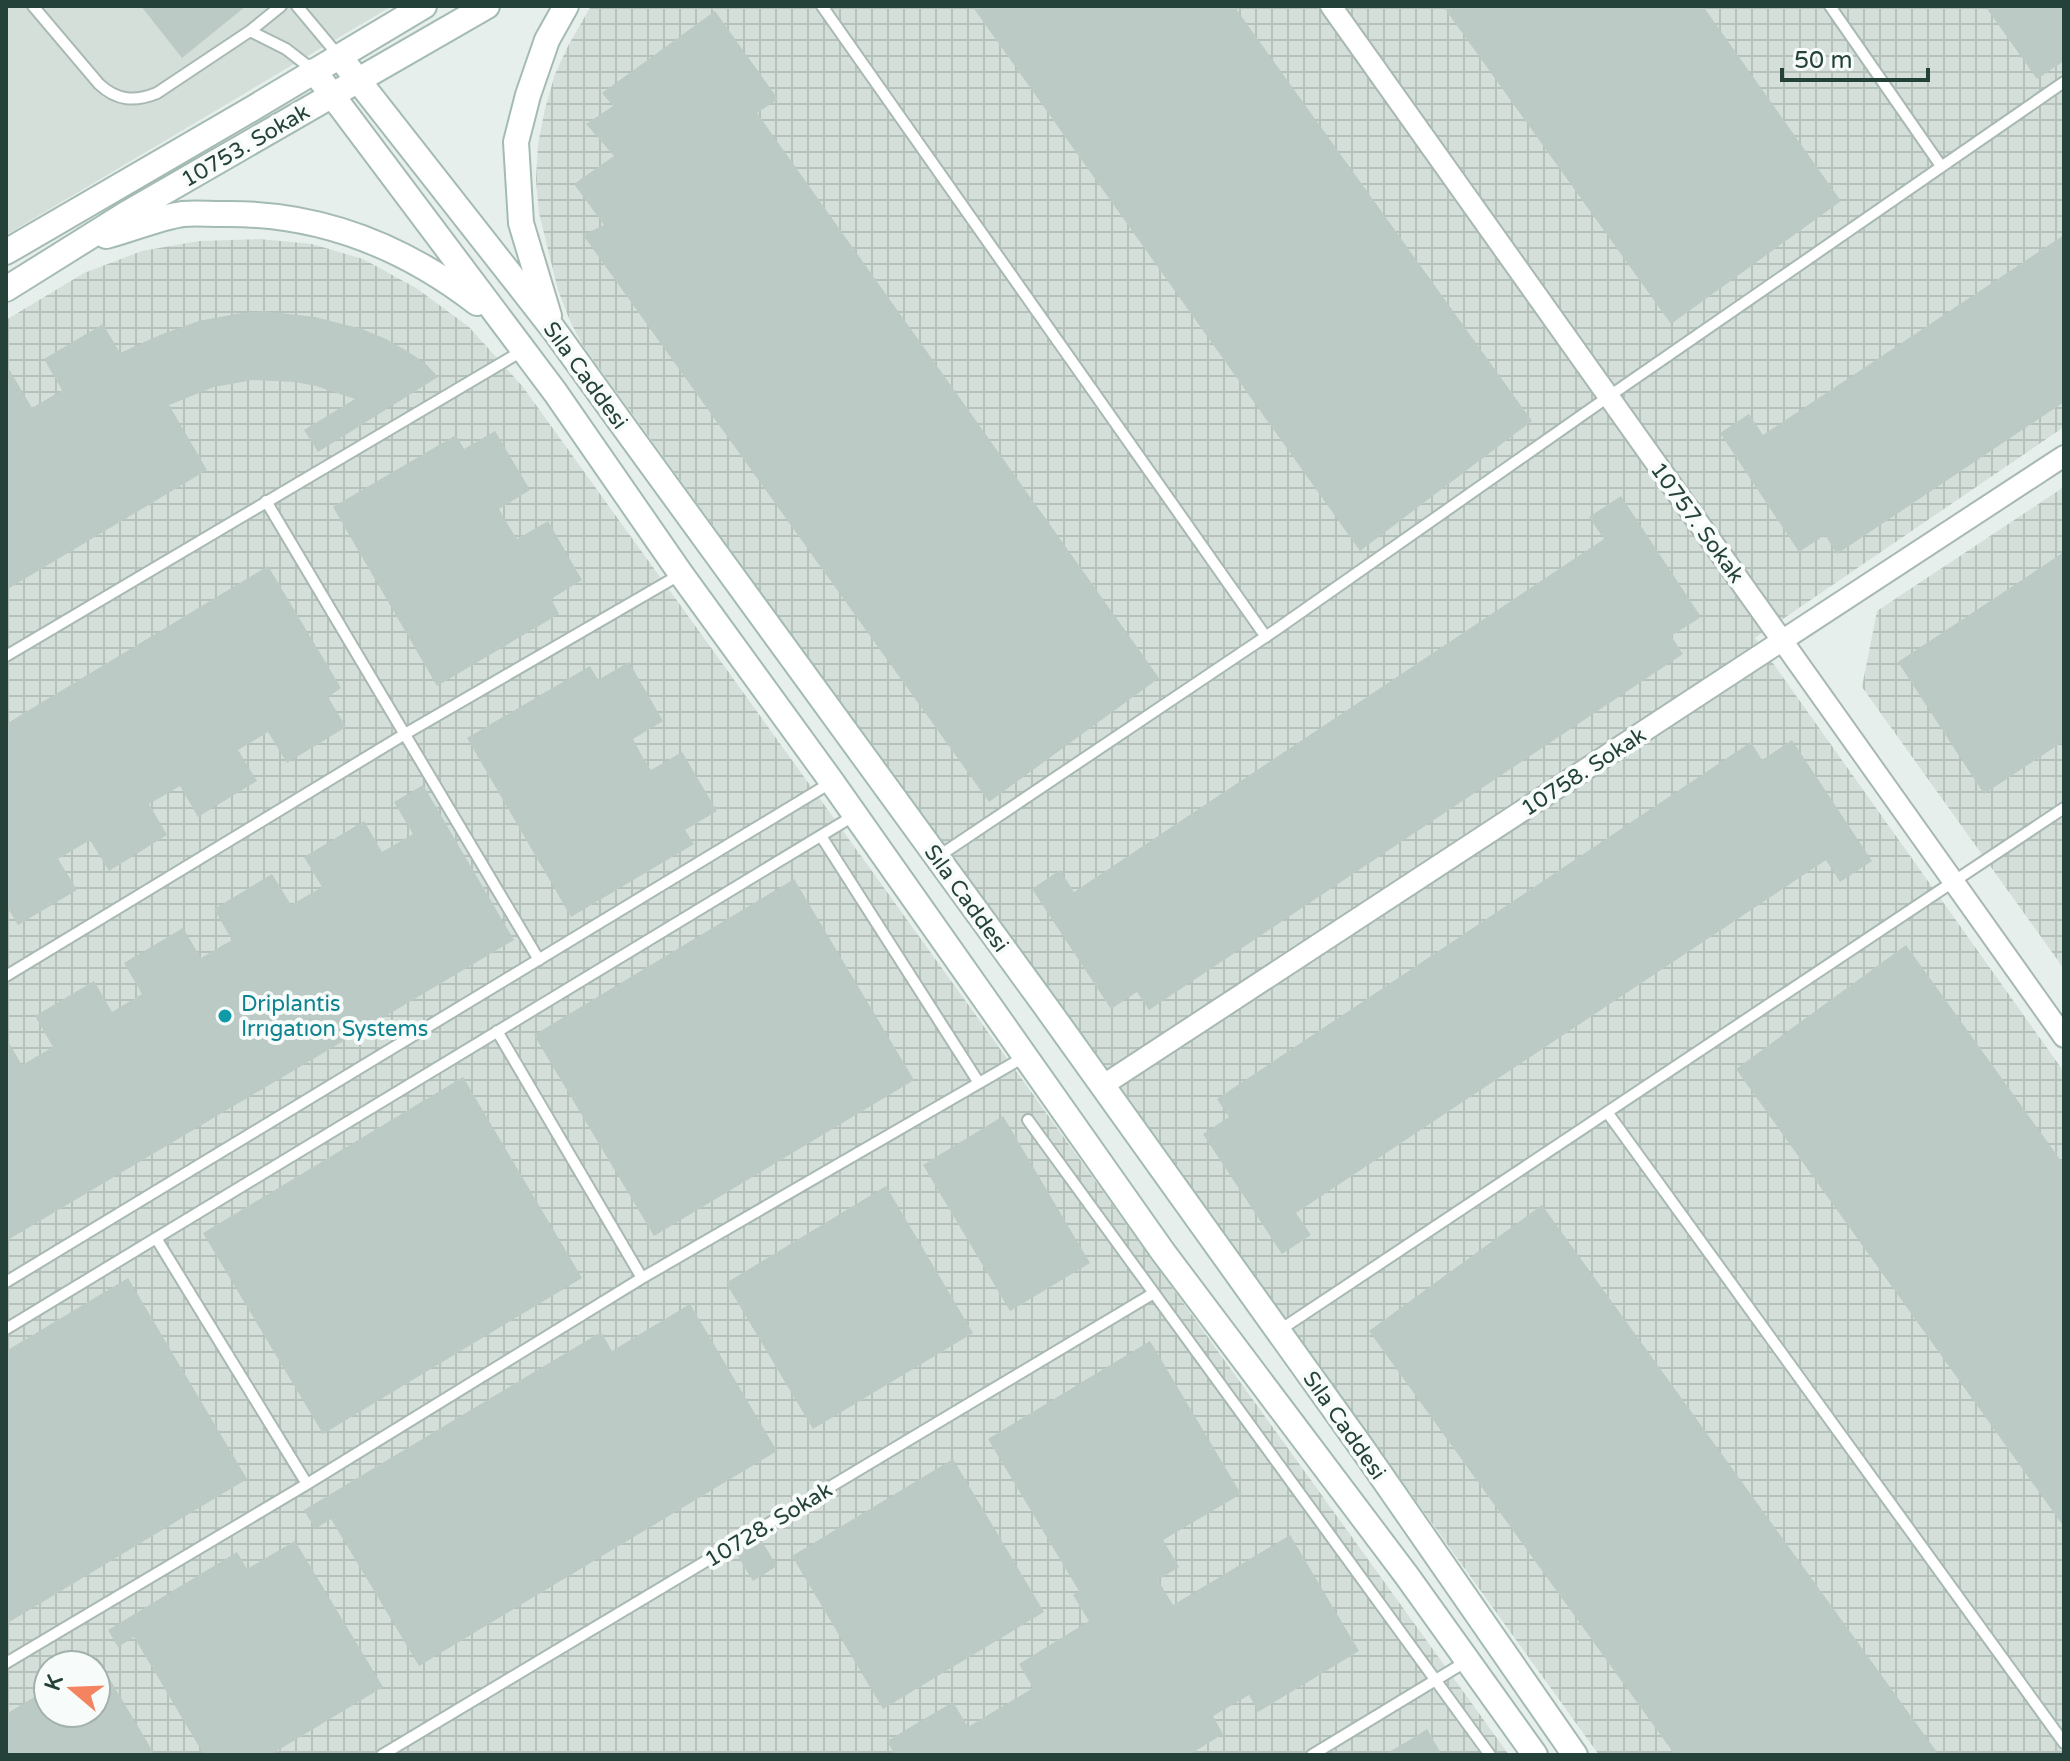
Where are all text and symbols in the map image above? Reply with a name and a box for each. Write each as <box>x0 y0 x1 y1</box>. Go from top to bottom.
scale bar <box>1782 32 1928 82</box>
text: 50 m <box>1794 46 1852 75</box>
street label: 10753. Sokak <box>177 99 314 193</box>
street label: Sıla Caddesi <box>538 317 633 434</box>
street label: 10757. Sokak <box>1645 457 1750 588</box>
street label: 10758. Sokak <box>1516 722 1651 822</box>
street label: Sıla Caddesi <box>919 840 1014 957</box>
place label: Driplantis Irrıgatıon Systems <box>241 991 428 1042</box>
marker: Driplantis Irrıgatıon Systems <box>216 1007 234 1025</box>
street label: Sıla Caddesi <box>1297 1366 1391 1485</box>
street label: 10728. Sokak <box>700 1477 837 1573</box>
north arrow <box>32 1649 112 1729</box>
text: K <box>39 1671 69 1694</box>

